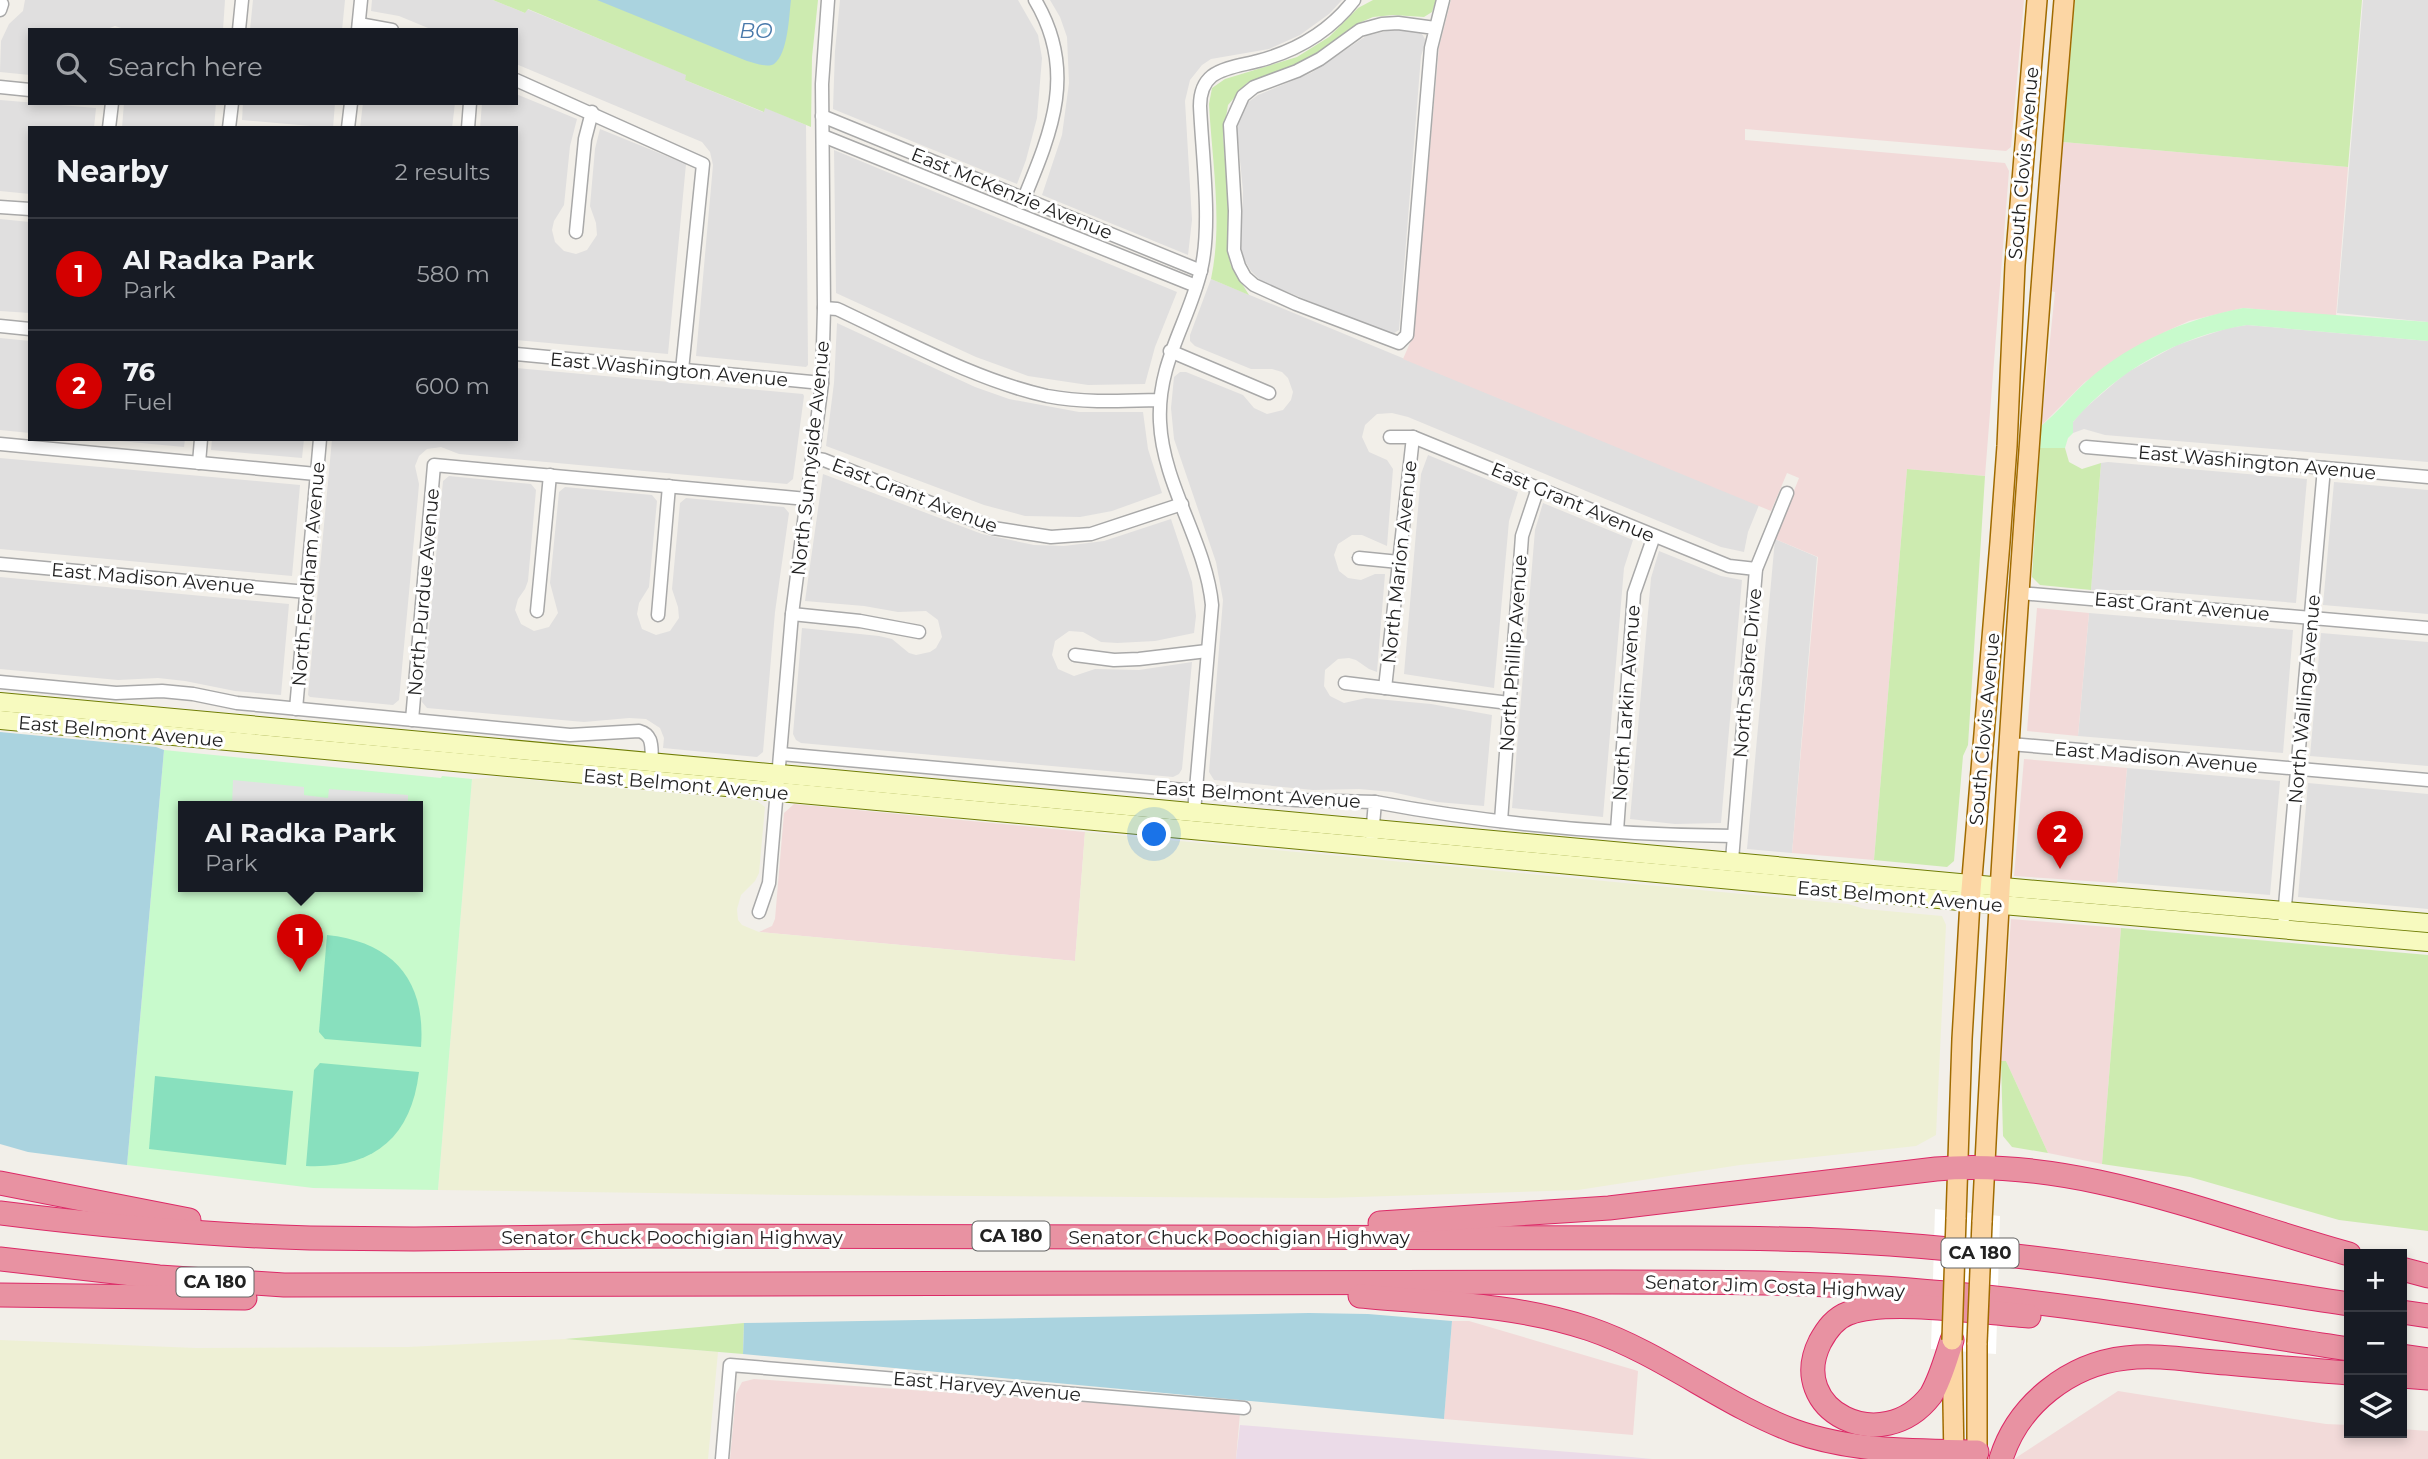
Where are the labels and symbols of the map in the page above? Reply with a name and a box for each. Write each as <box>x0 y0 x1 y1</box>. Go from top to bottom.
water label: BO <box>739 18 773 43</box>
street label: South Clovis Avenue <box>2004 66 2043 260</box>
street label: East McKenzie Avenue <box>908 143 1116 244</box>
street label: North Sunnyside Avenue <box>787 339 834 577</box>
street label: East Washington Avenue <box>549 348 789 391</box>
street label: East Washington Avenue <box>2137 441 2377 484</box>
street label: East Grant Avenue <box>829 453 1001 538</box>
street label: East Grant Avenue <box>1487 458 1658 547</box>
street label: North Marion Avenue <box>1377 459 1422 665</box>
street label: North Fordham Avenue <box>287 461 330 687</box>
street label: North Purdue Avenue <box>403 487 444 697</box>
street label: North Phillip Avenue <box>1495 554 1532 752</box>
street label: East Madison Avenue <box>50 558 255 599</box>
street label: North Sabre Drive <box>1729 587 1766 759</box>
street label: East Grant Avenue <box>2093 587 2270 626</box>
street label: North Walling Avenue <box>2284 593 2325 805</box>
street label: North Larkin Avenue <box>1608 604 1645 802</box>
street label: South Clovis Avenue <box>1965 632 2004 826</box>
street label: East Belmont Avenue <box>17 711 225 752</box>
street label: East Madison Avenue <box>2053 737 2258 778</box>
street label: East Belmont Avenue <box>582 764 790 805</box>
street label: East Belmont Avenue <box>1154 776 1362 813</box>
pin: 2 <box>2037 811 2083 869</box>
your location <box>1137 817 1171 851</box>
street label: East Belmont Avenue <box>1796 876 2004 917</box>
pin: 1 <box>277 914 323 972</box>
road number: CA 180 <box>972 1222 1050 1251</box>
street label: Senator Chuck Poochigian Highway <box>501 1226 844 1249</box>
street label: Senator Chuck Poochigian Highway <box>1068 1226 1411 1249</box>
road number: CA 180 <box>1941 1238 2018 1268</box>
road number: CA 180 <box>176 1268 254 1296</box>
street label: Senator Jim Costa Highway <box>1645 1270 1906 1303</box>
street label: East Harvey Avenue <box>892 1367 1082 1406</box>

